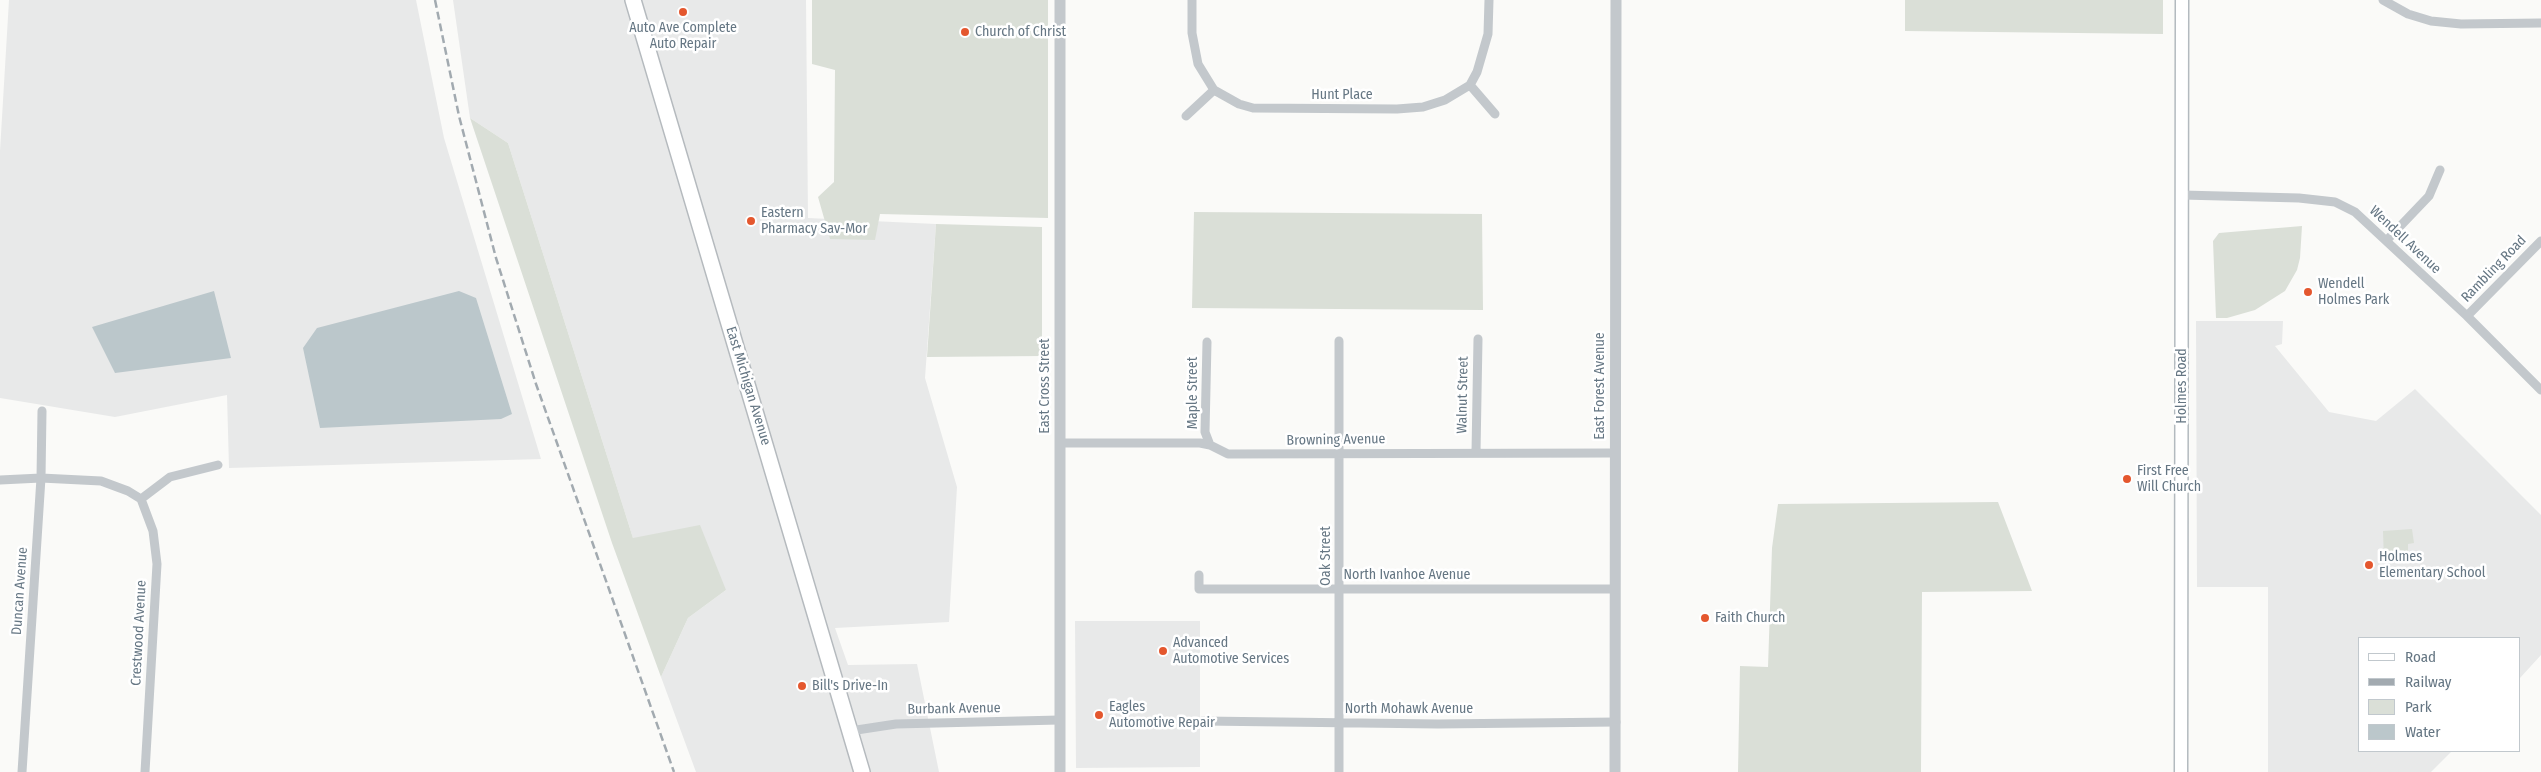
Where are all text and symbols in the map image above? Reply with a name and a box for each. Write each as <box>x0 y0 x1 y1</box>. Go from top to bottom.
marker: Auto Ave Complete Auto Repair <box>677 6 689 18</box>
place label: Auto Ave Complete Auto Repair <box>629 20 737 52</box>
place label: Church of Christ <box>975 24 1066 40</box>
marker: Church of Christ <box>959 26 971 38</box>
street label: Hunt Place <box>1311 87 1373 103</box>
street label: Wendell Avenue <box>2366 203 2444 277</box>
place label: Eastern Pharmacy Sav-Mor <box>761 205 867 238</box>
marker: Eastern Pharmacy Sav-Mor <box>745 215 757 227</box>
street label: Rambling Road <box>2458 232 2530 306</box>
place label: Wendell Holmes Park <box>2318 276 2389 308</box>
marker: Wendell Holmes Park <box>2302 286 2314 298</box>
street label: East Michigan Avenue <box>722 325 774 447</box>
street label: East Forest Avenue <box>1592 332 1608 440</box>
street label: East Cross Street <box>1037 338 1053 434</box>
street label: Holmes Road <box>2174 348 2190 424</box>
street label: Walnut Street <box>1454 356 1472 434</box>
street label: Maple Street <box>1185 357 1201 429</box>
street label: Browning Avenue <box>1286 431 1386 449</box>
place label: First Free Will Church <box>2137 463 2201 496</box>
marker: First Free Will Church <box>2121 473 2133 485</box>
street label: Oak Street <box>1318 526 1334 586</box>
street label: Duncan Avenue <box>9 546 31 636</box>
place label: Holmes Elementary School <box>2379 549 2486 582</box>
marker: Holmes Elementary School <box>2363 559 2375 571</box>
street label: North Ivanhoe Avenue <box>1344 567 1470 583</box>
street label: Crestwood Avenue <box>128 580 150 686</box>
place label: Faith Church <box>1715 610 1785 626</box>
marker: Faith Church <box>1699 612 1711 624</box>
place label: Advanced Automotive Services <box>1173 635 1289 668</box>
legend <box>2358 637 2521 752</box>
marker: Advanced Automotive Services <box>1157 645 1169 657</box>
text: Road <box>2405 648 2436 666</box>
text: Railway <box>2405 673 2452 691</box>
place label: Bill's Drive-In <box>812 678 888 694</box>
marker: Bill's Drive-In <box>796 680 808 692</box>
text: Park <box>2405 698 2432 716</box>
place label: Eagles Automotive Repair <box>1109 699 1215 732</box>
street label: Burbank Avenue <box>907 700 1001 718</box>
street label: North Mohawk Avenue <box>1345 701 1473 717</box>
marker: Eagles Automotive Repair <box>1093 709 1105 721</box>
text: Water <box>2405 723 2440 741</box>

